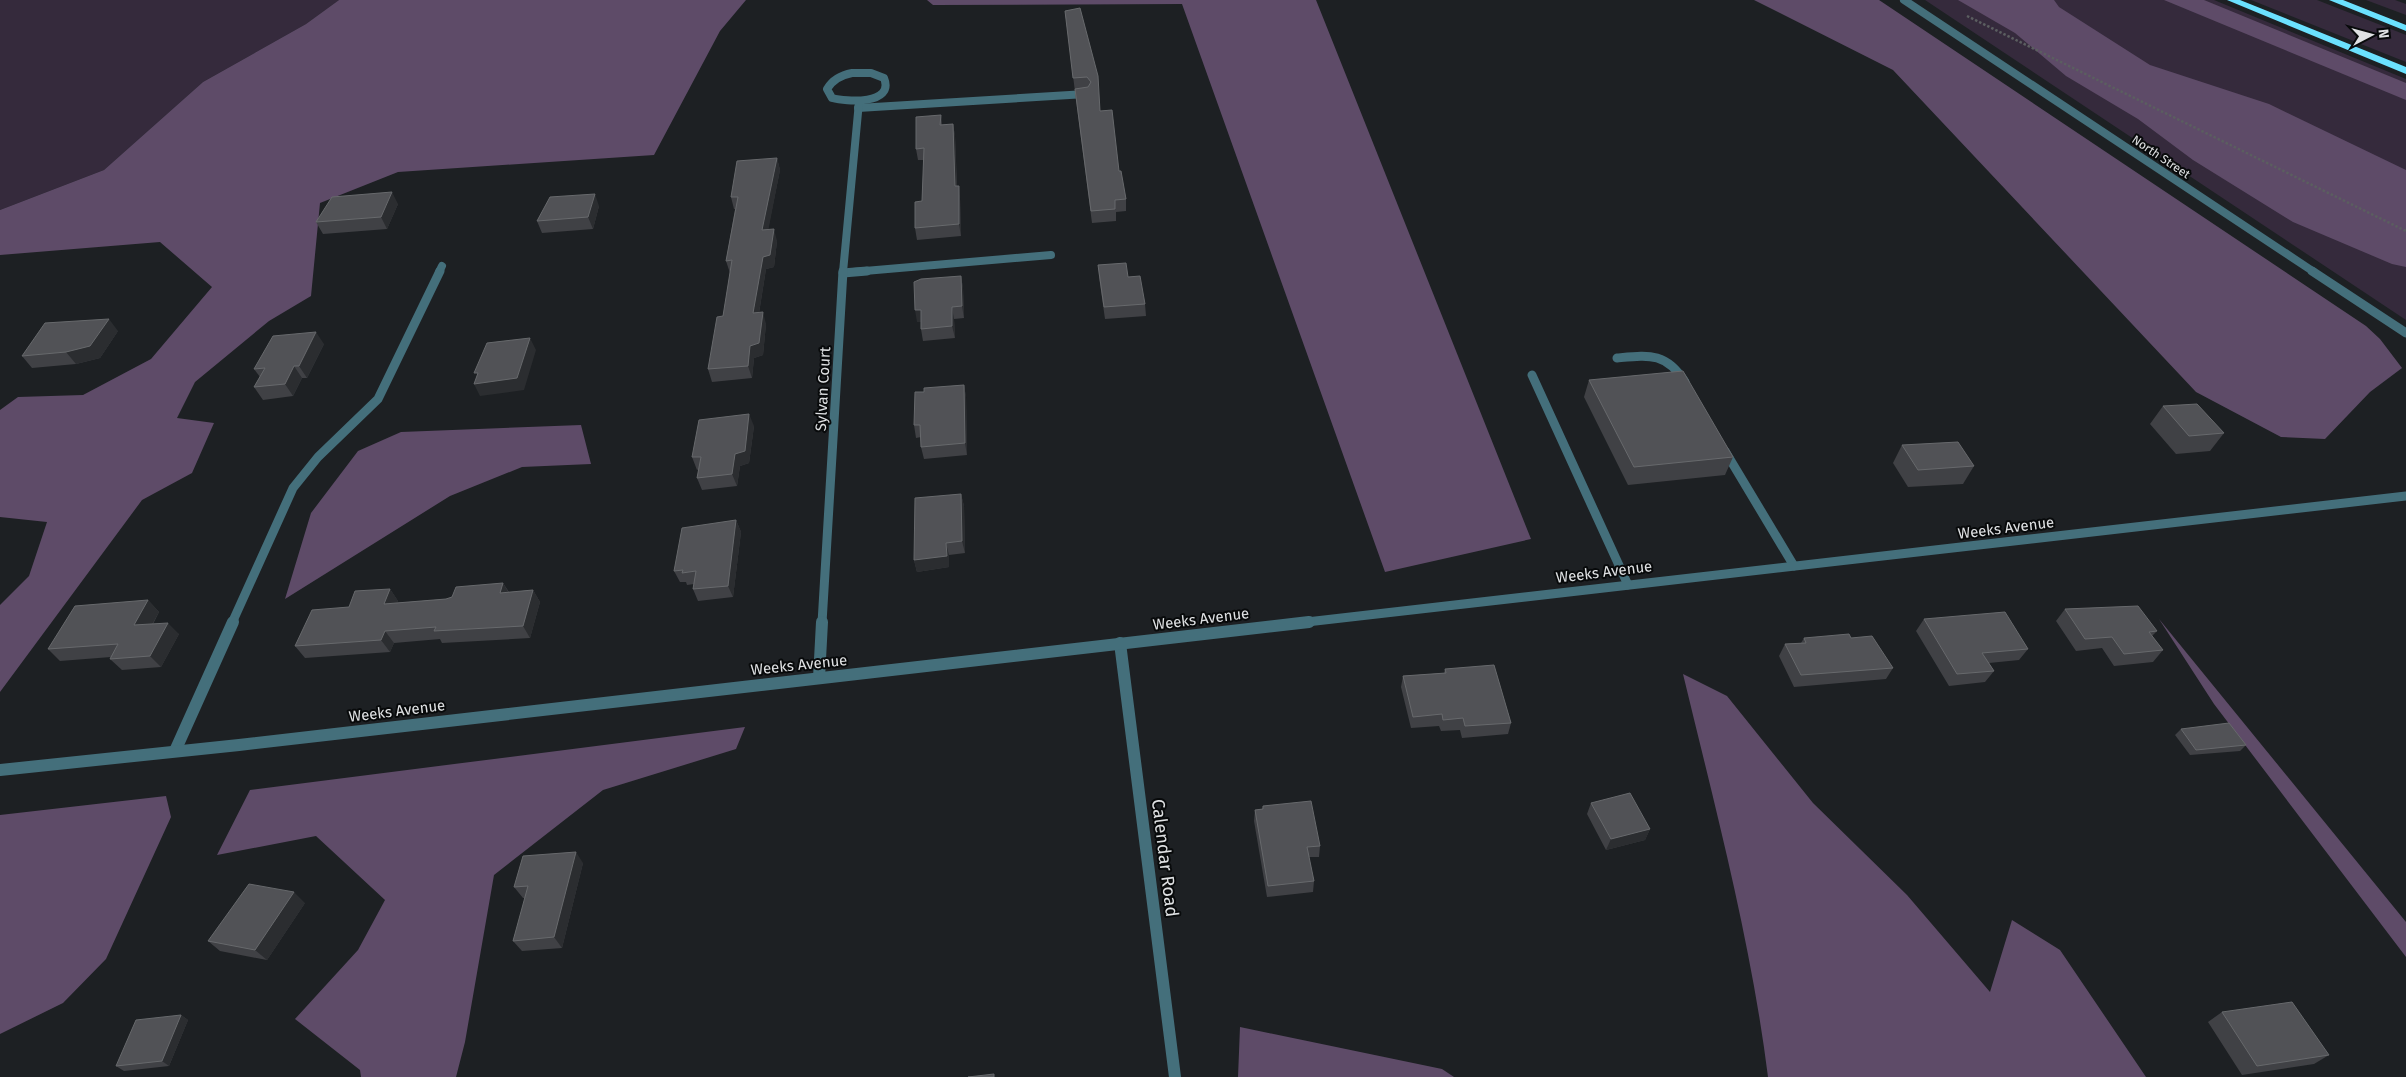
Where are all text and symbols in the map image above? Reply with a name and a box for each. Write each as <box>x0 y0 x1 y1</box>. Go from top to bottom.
north arrow <box>2346 10 2396 60</box>
text: N <box>2374 28 2392 39</box>
street label: North Street <box>2129 132 2193 182</box>
street label: Sylvan Court <box>812 346 834 432</box>
street label: Weeks Avenue <box>1957 513 2055 543</box>
street label: Weeks Avenue <box>1555 557 1653 587</box>
street label: Weeks Avenue <box>1152 604 1250 634</box>
street label: Weeks Avenue <box>750 651 848 679</box>
street label: Weeks Avenue <box>348 696 446 726</box>
street label: Calendar Road <box>1147 798 1183 918</box>

